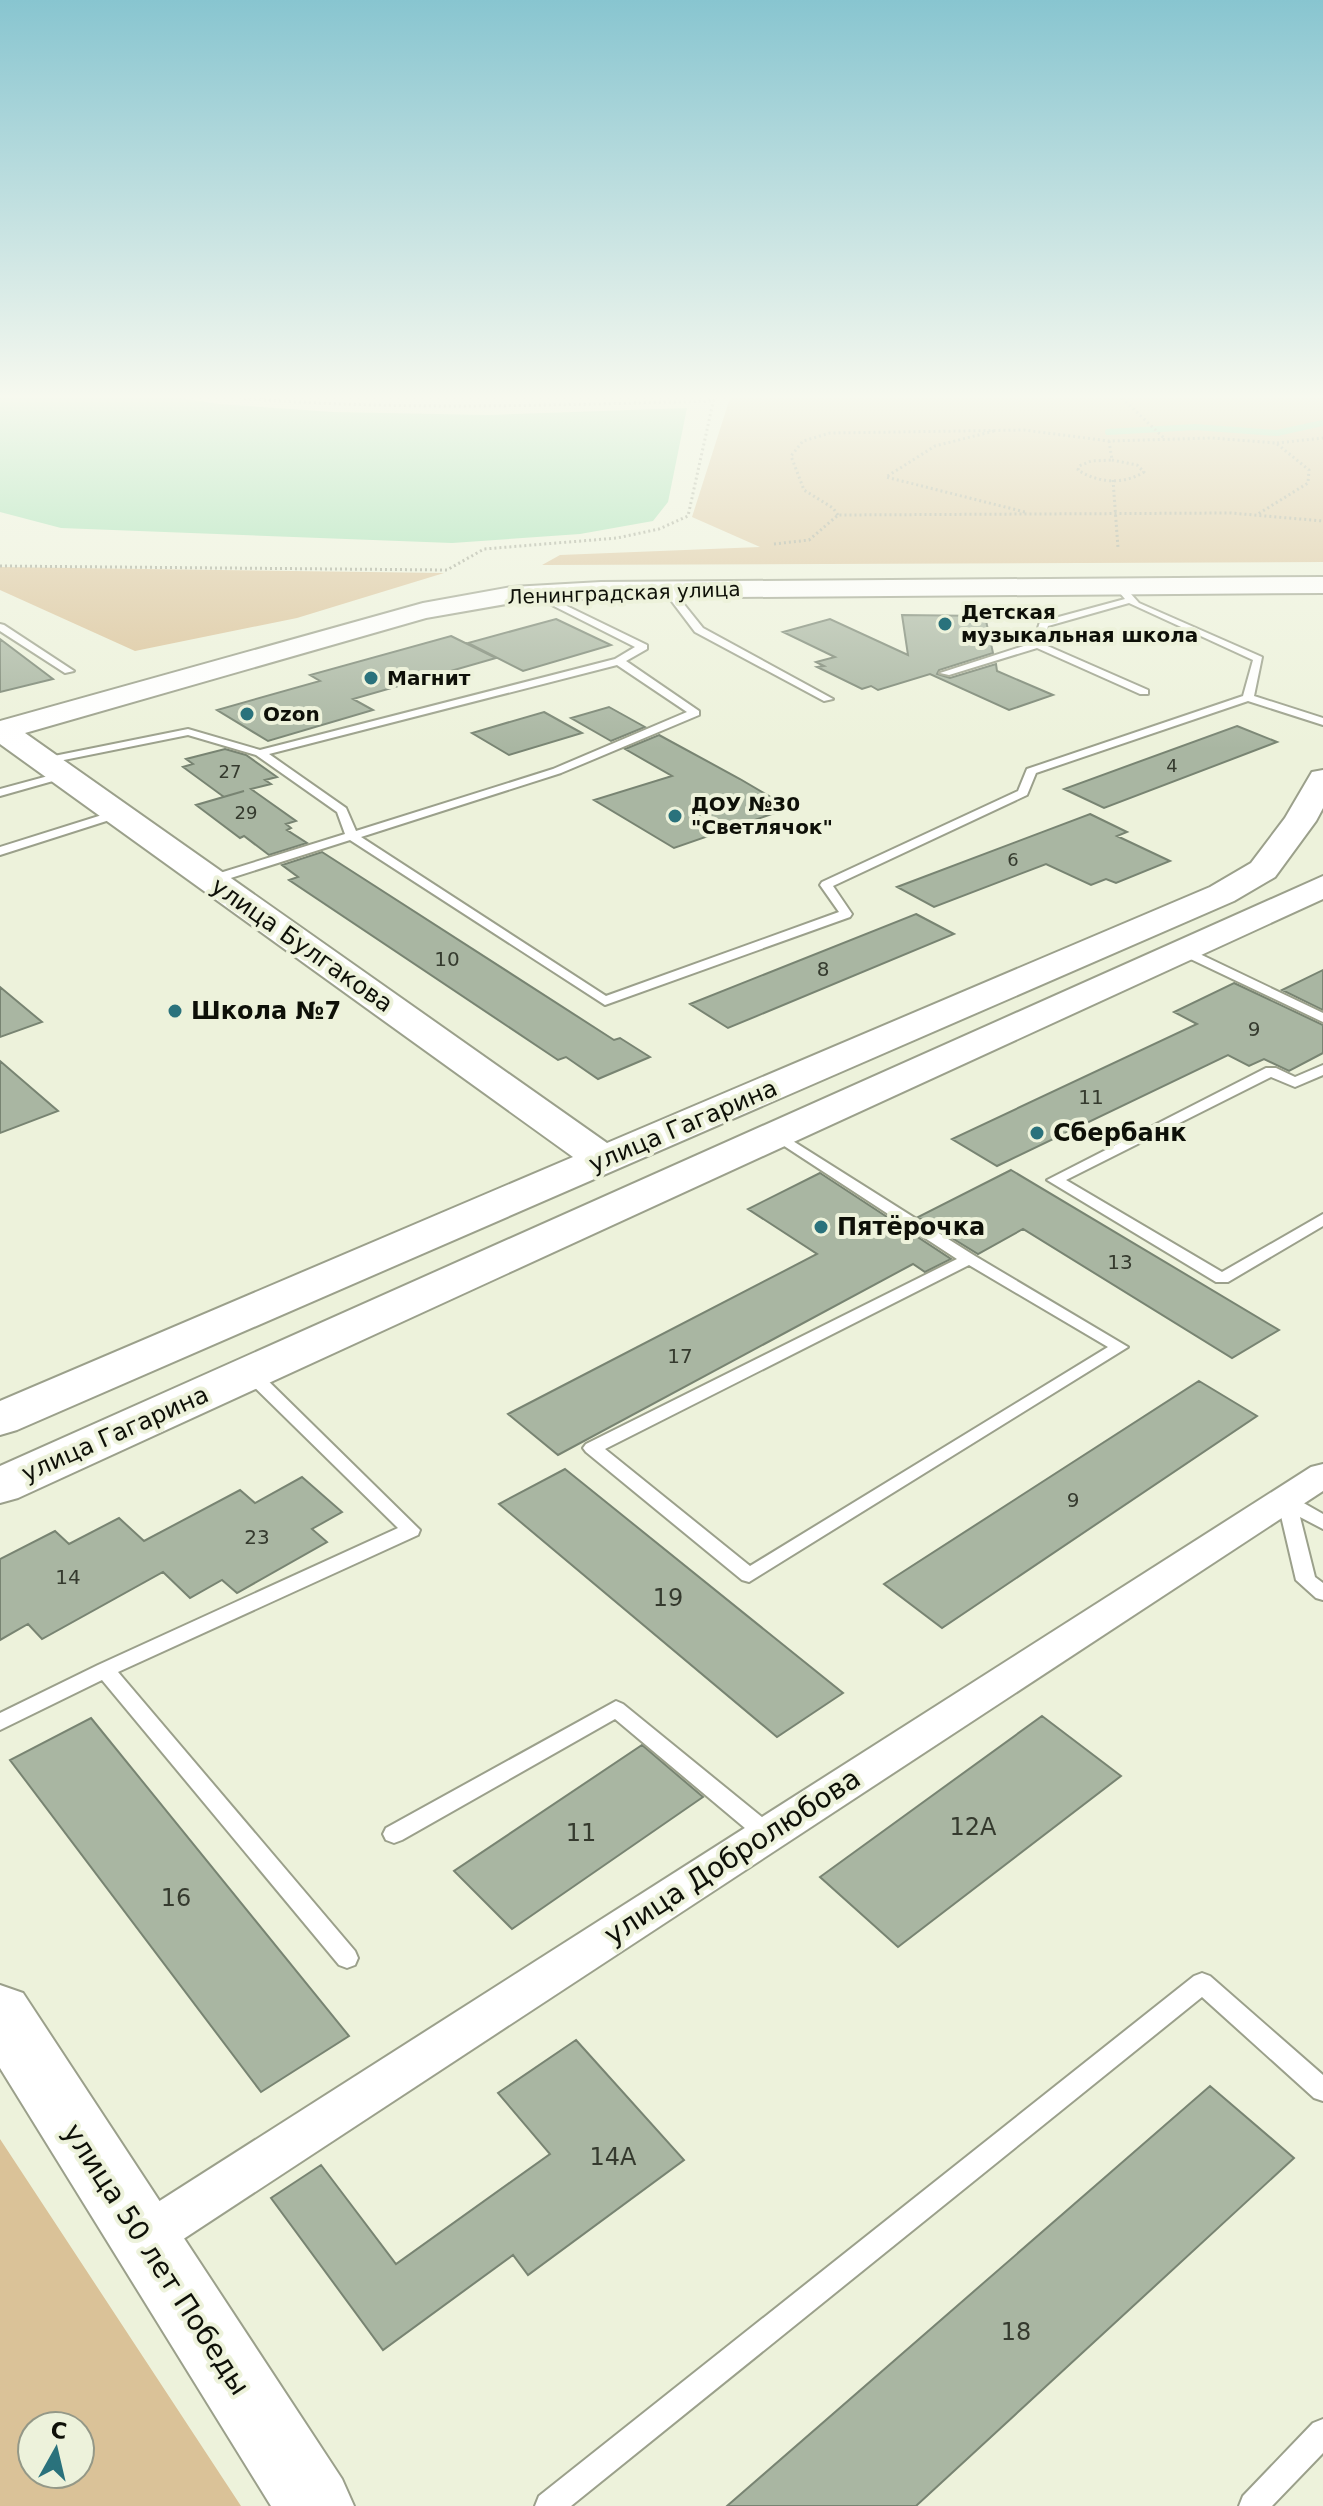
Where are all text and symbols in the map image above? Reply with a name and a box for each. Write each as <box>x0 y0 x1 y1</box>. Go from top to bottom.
street label: Ленинградская улица <box>507 577 741 609</box>
place label: Детская музыкальная школа <box>961 600 1198 647</box>
marker: Детская музыкальная школа <box>936 615 954 633</box>
place label: Магнит <box>387 666 471 690</box>
marker: Магнит <box>362 669 380 687</box>
place label: Ozon <box>263 702 320 726</box>
marker: Ozon <box>238 705 256 723</box>
house number: 4 <box>1166 755 1178 776</box>
house number: 27 <box>219 761 241 782</box>
place label: ДОУ №30 "Светлячок" <box>691 792 833 839</box>
house number: 29 <box>235 802 257 823</box>
marker: ДОУ №30 "Светлячок" <box>666 807 684 825</box>
house number: 6 <box>1007 849 1019 870</box>
street label: улица Булгакова <box>206 872 398 1018</box>
house number: 10 <box>434 947 460 971</box>
house number: 8 <box>817 957 829 981</box>
place label: Школа №7 <box>191 997 341 1025</box>
marker: Школа №7 <box>166 1002 184 1020</box>
house number: 9 <box>1248 1017 1260 1041</box>
street label: улица Гагарина <box>585 1074 781 1178</box>
house number: 11 <box>1078 1085 1104 1109</box>
place label: Сбербанк <box>1053 1119 1187 1147</box>
marker: Сбербанк <box>1028 1124 1046 1142</box>
place label: Пятёрочка <box>837 1213 985 1241</box>
marker: Пятёрочка <box>812 1218 830 1236</box>
house number: 13 <box>1107 1250 1133 1274</box>
house number: 17 <box>667 1344 693 1368</box>
street label: улица Гагарина <box>17 1380 213 1488</box>
house number: 9 <box>1067 1488 1079 1512</box>
house number: 23 <box>244 1525 270 1549</box>
house number: 14 <box>55 1565 81 1589</box>
house number: 19 <box>653 1584 683 1612</box>
street label: улица Добролюбова <box>598 1761 866 1952</box>
house number: 12А <box>950 1813 997 1841</box>
house number: 11 <box>566 1819 596 1847</box>
house number: 16 <box>161 1884 191 1912</box>
street label: улица 50 лет Победы <box>56 2117 257 2401</box>
house number: 14А <box>590 2143 637 2171</box>
house number: 18 <box>1001 2318 1031 2346</box>
north arrow <box>16 2410 96 2490</box>
text: С <box>49 2417 68 2444</box>

